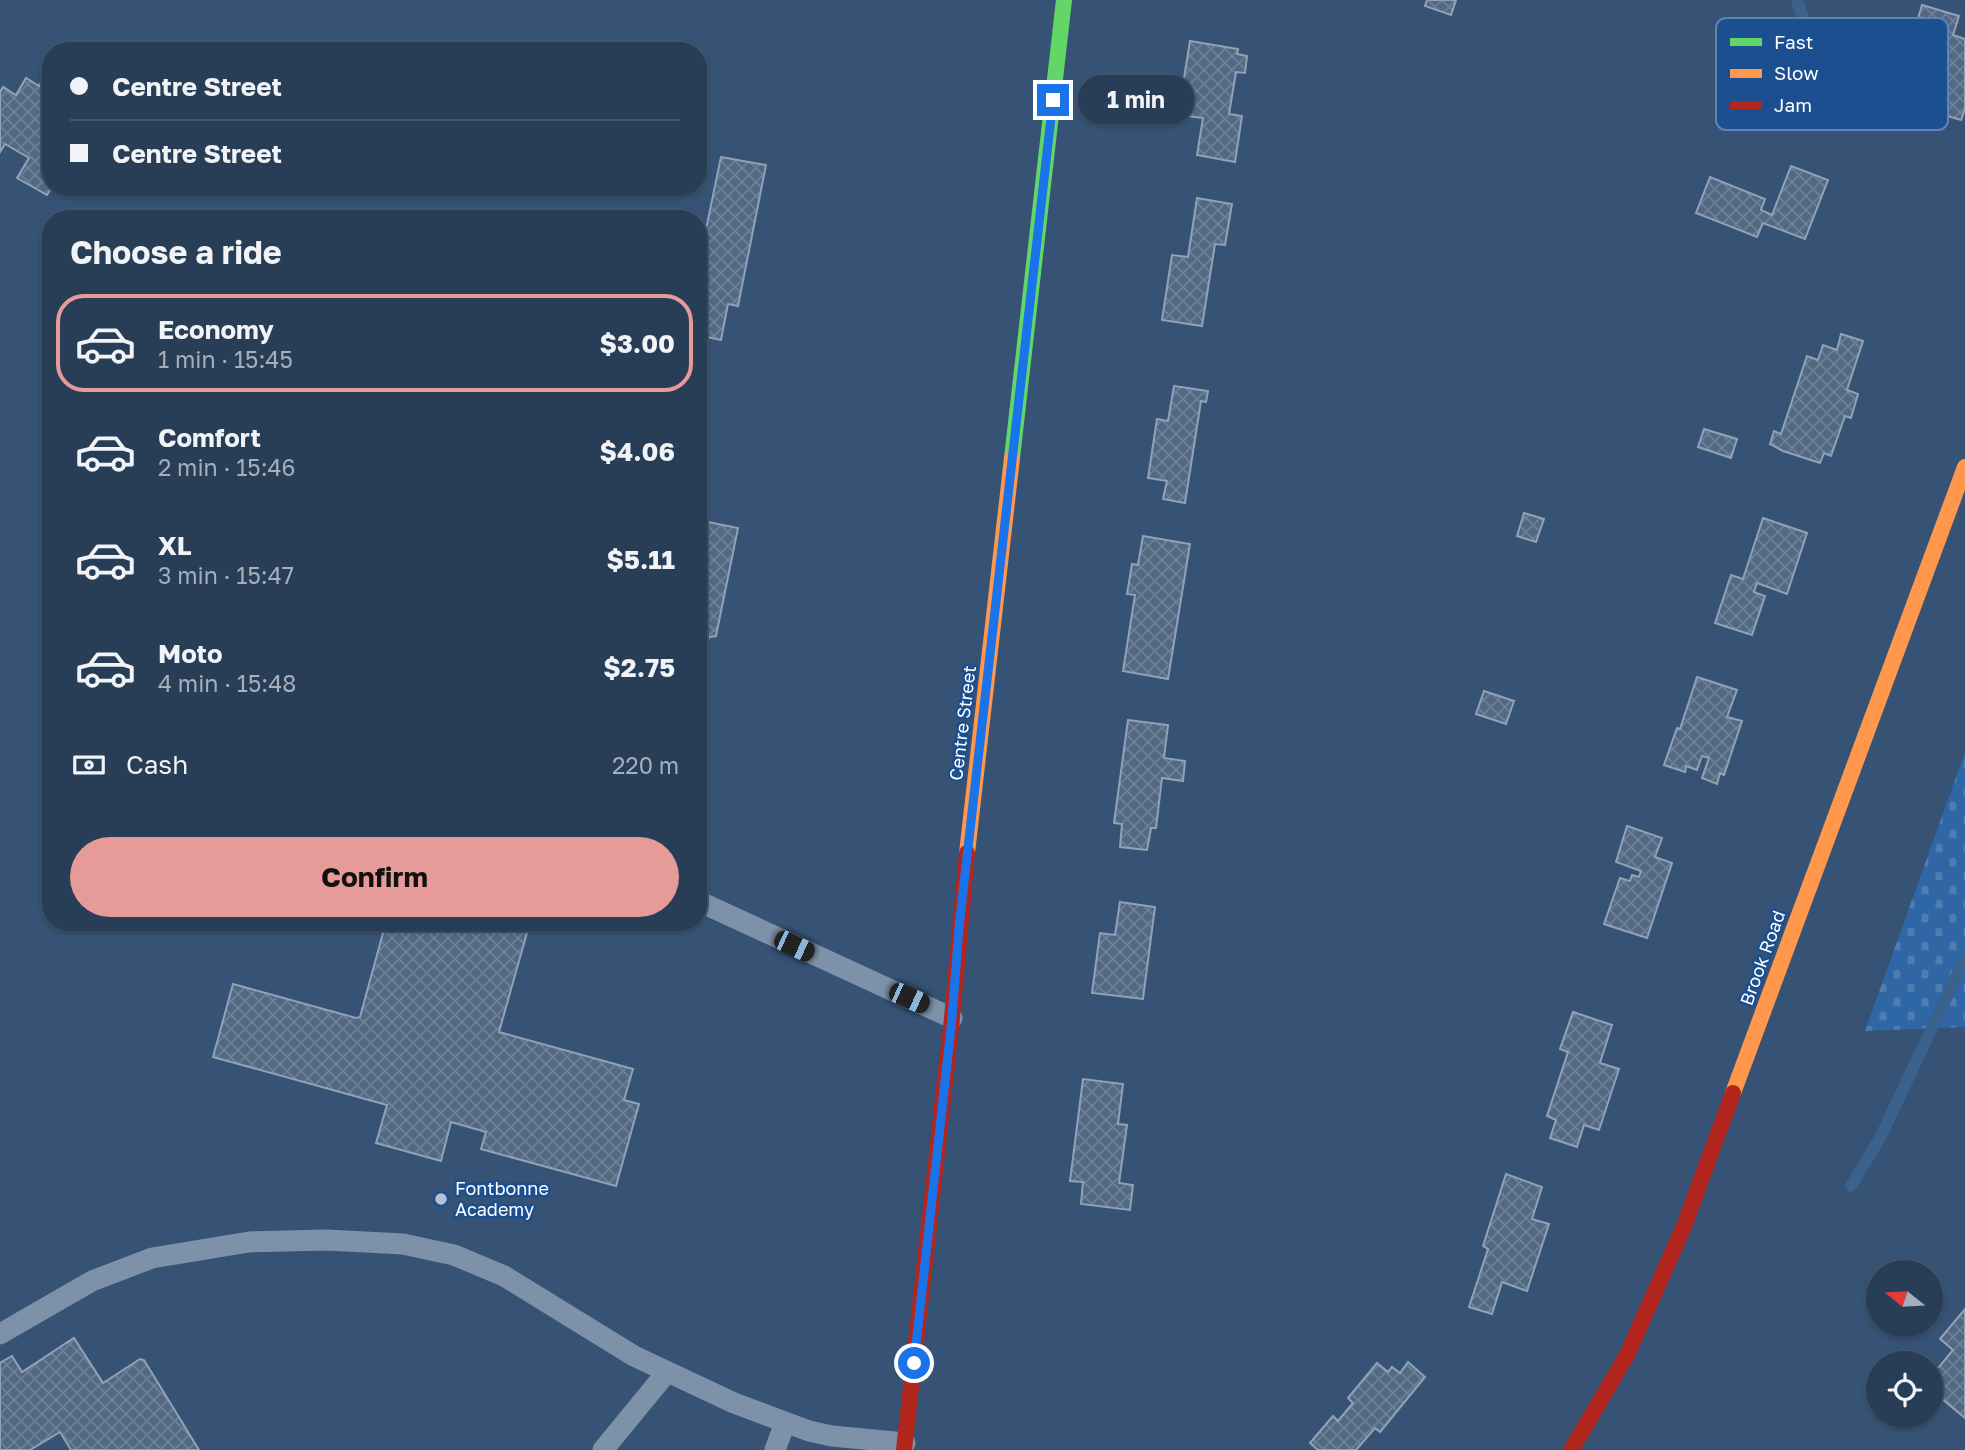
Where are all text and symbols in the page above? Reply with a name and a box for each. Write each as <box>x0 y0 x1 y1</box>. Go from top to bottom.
legend <box>1716 18 1948 130</box>
text: Fast <box>1774 30 1813 53</box>
text: Slow <box>1774 61 1819 84</box>
text: Centre Street <box>112 71 282 102</box>
callout: 1 min <box>1078 76 1193 124</box>
route end <box>1037 84 1069 116</box>
text: 1 min <box>1107 85 1165 113</box>
text: Jam <box>1774 93 1812 116</box>
text: Centre Street <box>112 138 282 169</box>
text: Choose a ride <box>70 233 282 271</box>
icon: car <box>74 312 137 375</box>
text: Economy <box>158 314 274 345</box>
text: $3.00 <box>600 328 675 359</box>
text: 1 min · 15:45 <box>158 345 293 373</box>
icon: car <box>74 420 137 483</box>
text: Comfort <box>158 422 261 453</box>
text: $4.06 <box>600 436 675 467</box>
text: 2 min · 15:46 <box>158 453 296 481</box>
icon: car <box>74 528 137 591</box>
text: XL <box>158 530 192 561</box>
text: $5.11 <box>607 544 675 575</box>
text: 3 min · 15:47 <box>158 561 294 589</box>
icon: car <box>74 636 137 699</box>
text: Moto <box>158 638 223 669</box>
text: $2.75 <box>603 652 675 683</box>
street label: Centre Street <box>944 664 980 782</box>
text: 4 min · 15:48 <box>158 669 296 697</box>
icon: cash <box>70 746 108 784</box>
text: Cash <box>126 749 188 780</box>
text: 220 m <box>612 751 679 779</box>
button: Confirm <box>70 837 679 917</box>
street label: Brook Road <box>1735 907 1789 1008</box>
car <box>771 928 818 964</box>
car <box>886 980 933 1016</box>
place label: Fontbonne Academy <box>455 1177 549 1220</box>
marker: Fontbonne Academy <box>433 1191 449 1207</box>
north arrow <box>1866 1260 1942 1337</box>
map controls <box>1866 1260 1943 1428</box>
route start <box>898 1347 930 1379</box>
button: locate <box>1866 1351 1943 1428</box>

